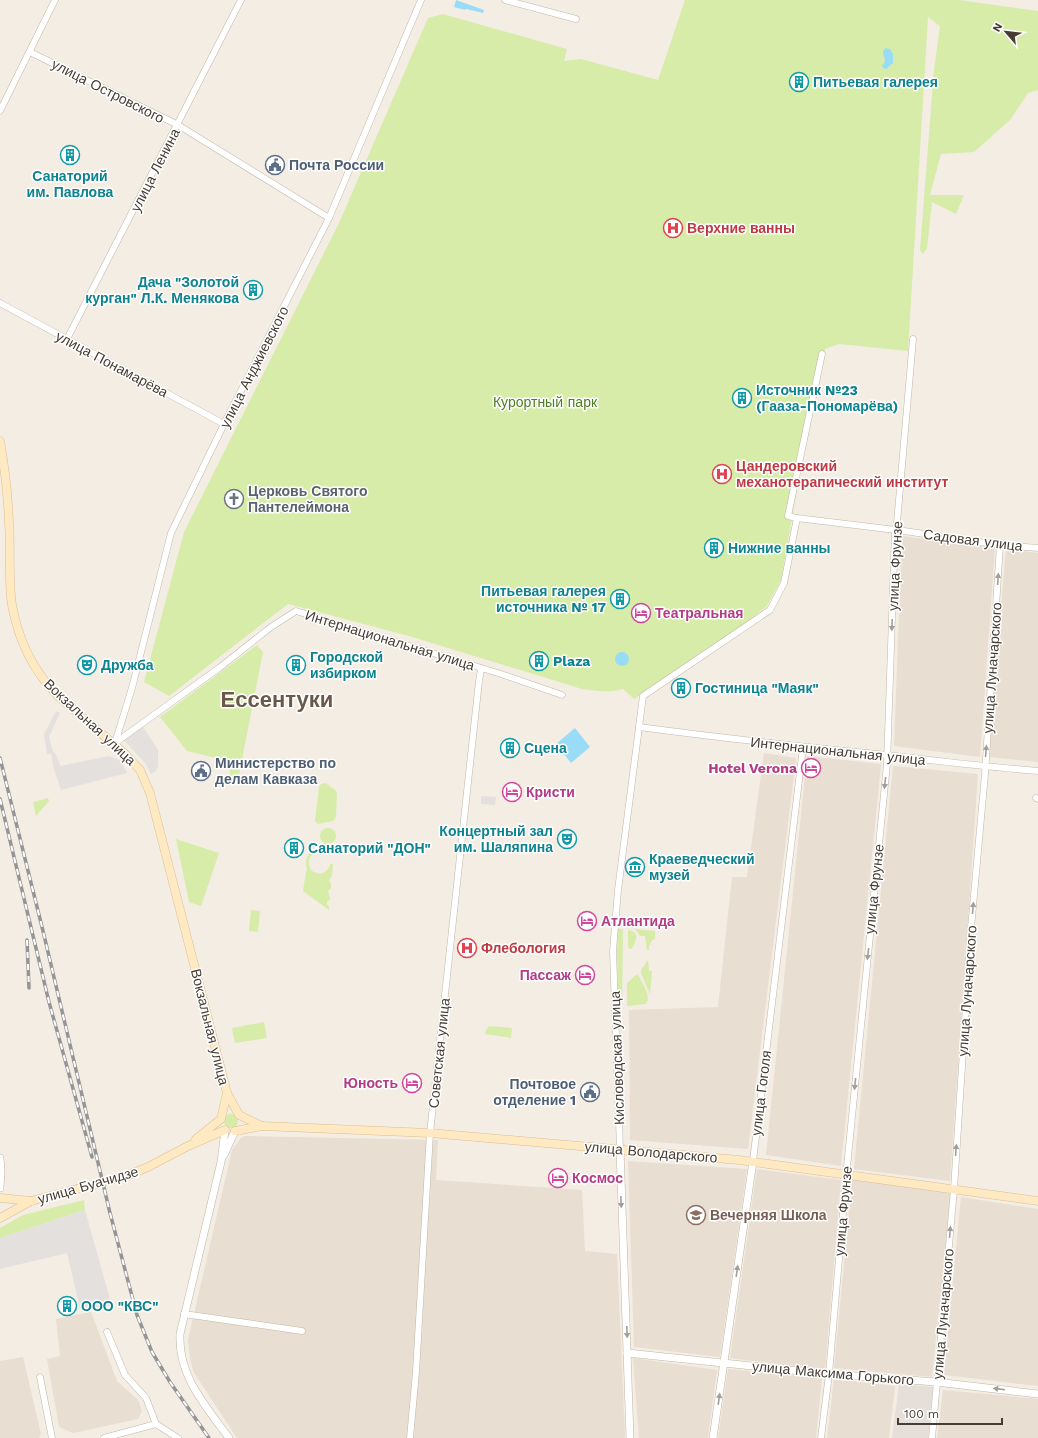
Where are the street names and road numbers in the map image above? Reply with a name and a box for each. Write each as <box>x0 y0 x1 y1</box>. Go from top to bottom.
street label: улица Островского <box>49 56 167 126</box>
street label: улица Ленина <box>127 126 183 214</box>
street label: улица Анджиевского <box>216 303 292 431</box>
street label: улица Понамарёва <box>53 328 171 400</box>
street label: улица Фрунзе <box>885 520 905 612</box>
street label: Садовая улица <box>922 526 1024 554</box>
street label: улица Луначарского <box>979 602 1005 734</box>
street label: Интернациональная улица <box>303 607 477 673</box>
street label: Вокзальная улица <box>41 675 139 769</box>
street label: Интернациональная улица <box>750 734 927 768</box>
street label: улица Фрунзе <box>861 843 887 935</box>
street label: улица Луначарского <box>954 925 980 1057</box>
street label: Вокзальная улица <box>188 967 232 1087</box>
street label: Кисловодская улица <box>607 991 627 1125</box>
street label: Советская улица <box>425 997 453 1109</box>
street label: улица Гоголя <box>748 1049 774 1137</box>
street label: улица Володарского <box>584 1138 718 1166</box>
street label: улица Буачидзе <box>36 1163 140 1207</box>
street label: улица Фрунзе <box>831 1165 855 1257</box>
street label: улица Луначарского <box>929 1248 957 1380</box>
street label: улица Максима Горького <box>751 1358 915 1388</box>

